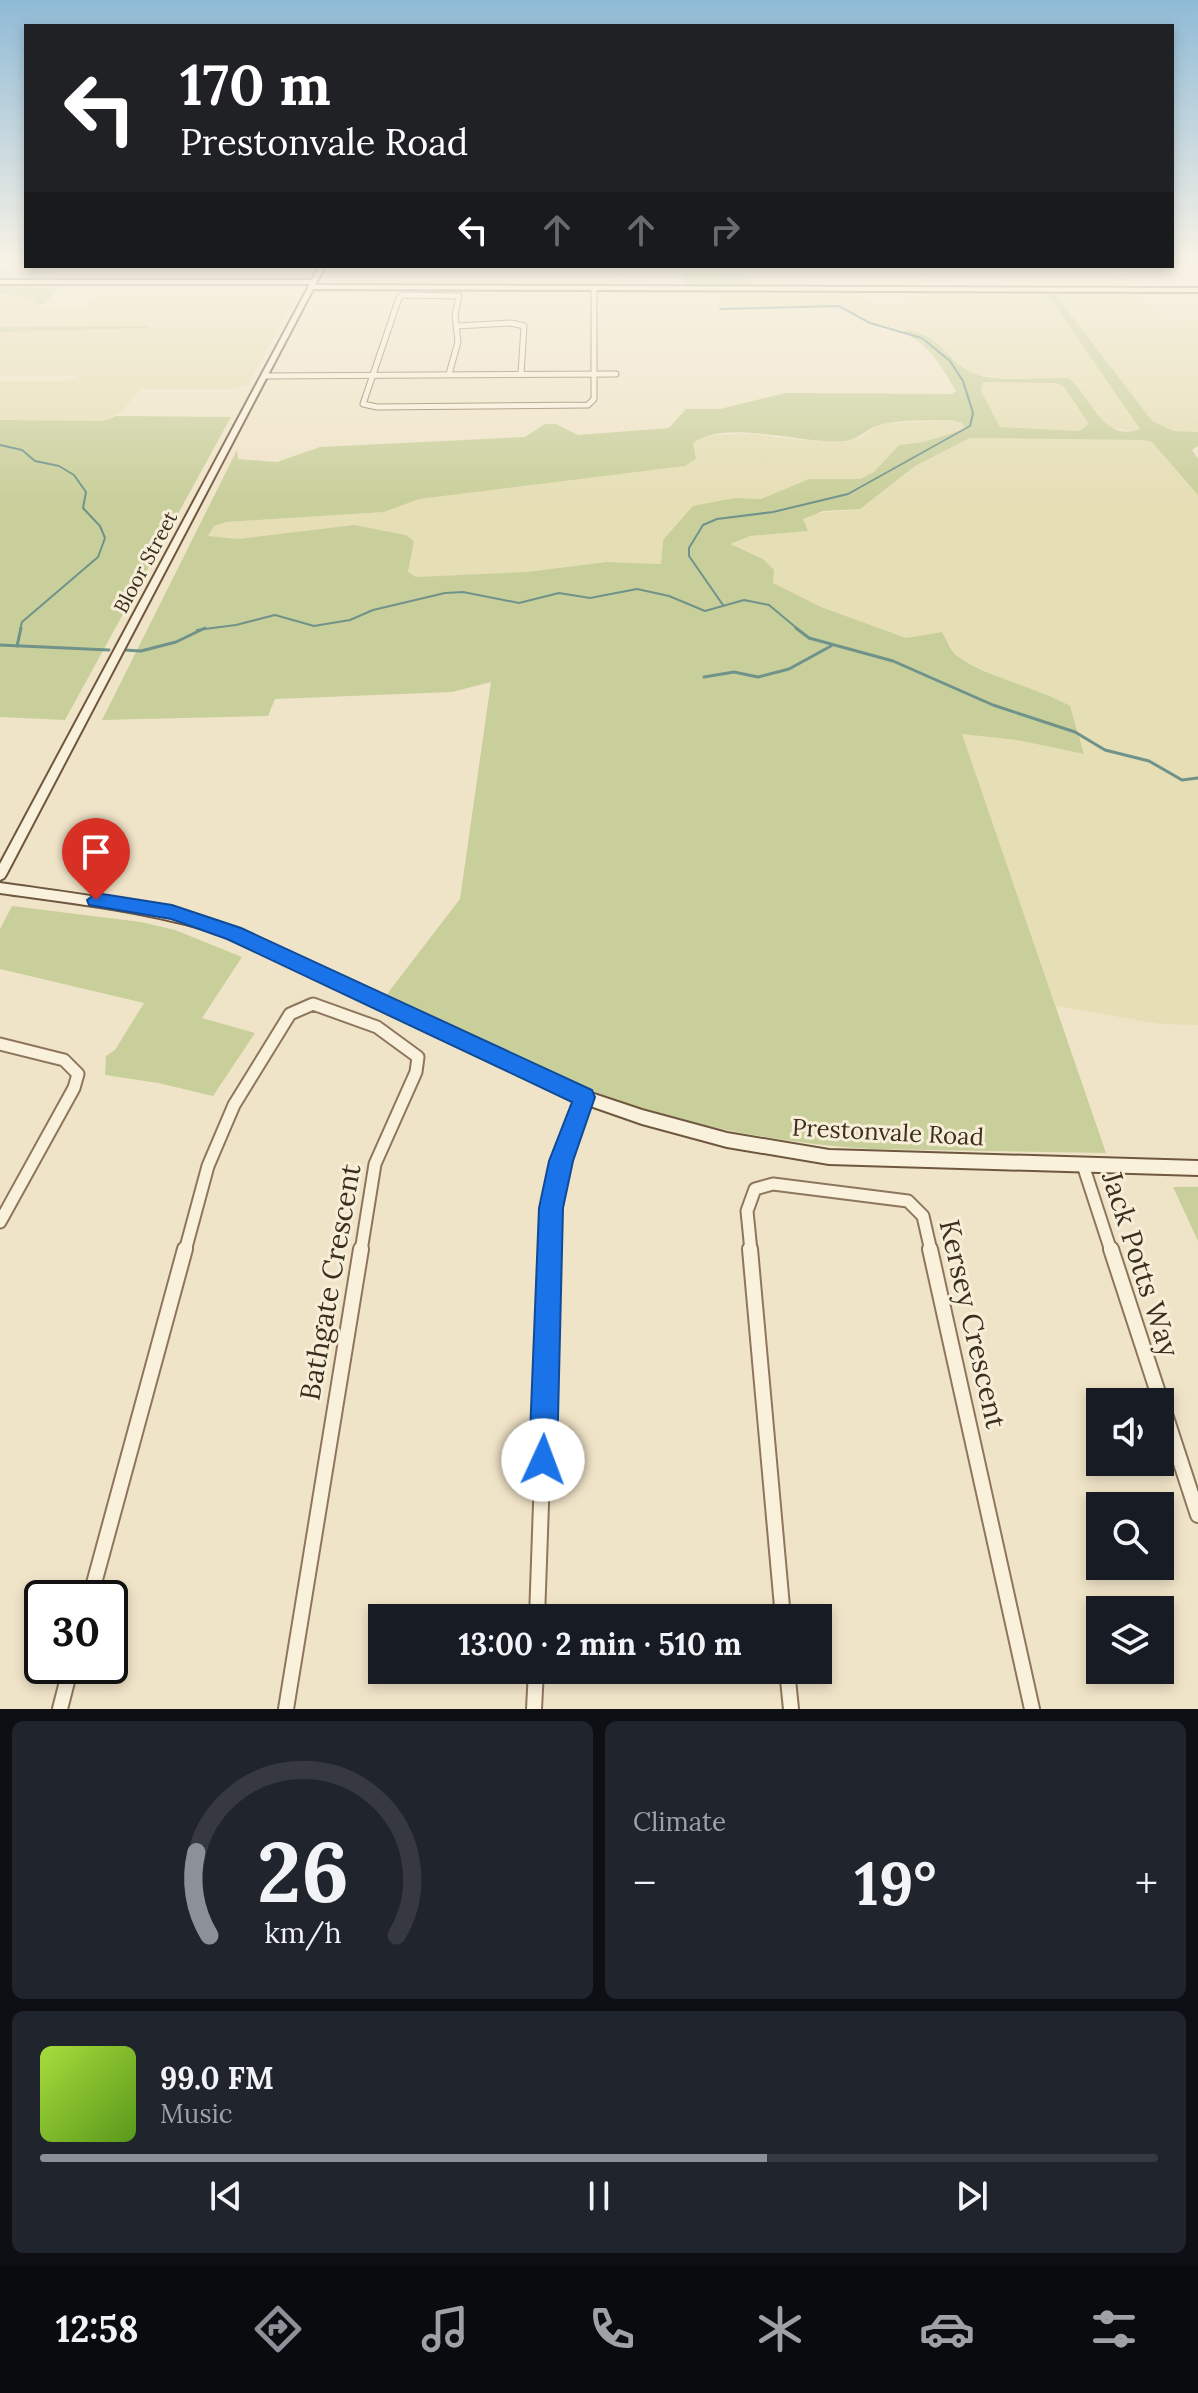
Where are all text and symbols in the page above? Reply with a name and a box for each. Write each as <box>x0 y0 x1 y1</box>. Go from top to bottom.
text: 170 m <box>180 49 331 120</box>
icon: left <box>48 56 152 160</box>
text: Prestonvale Road <box>180 119 468 165</box>
icon: left <box>451 208 495 252</box>
icon: ahead <box>535 208 579 252</box>
icon: ahead <box>619 208 663 252</box>
icon: right <box>703 208 747 252</box>
street label: Bloor Street <box>108 507 182 617</box>
pin <box>62 818 130 900</box>
icon: arrive <box>74 830 118 874</box>
street label: Prestonvale Road <box>791 1111 985 1153</box>
street label: Bathgate Crescent <box>291 1161 369 1403</box>
street label: Jack Potts Way <box>1094 1166 1188 1361</box>
street label: Kersey Crescent <box>931 1216 1015 1432</box>
map controls <box>1086 1388 1174 1684</box>
button: sound <box>1086 1388 1174 1476</box>
position arrow <box>501 1418 585 1502</box>
button: search <box>1086 1492 1174 1580</box>
speed limit sign: 30 <box>24 1580 128 1684</box>
button: layers <box>1086 1596 1174 1684</box>
text: 13:00 · 2 min · 510 m <box>458 1625 742 1663</box>
text: Climate <box>633 1805 726 1838</box>
text: 26 <box>256 1818 349 1925</box>
text: 19° <box>855 1845 936 1921</box>
text: − <box>633 1855 656 1911</box>
text: + <box>1135 1855 1158 1911</box>
text: km/h <box>264 1914 341 1951</box>
text: 99.0 FM <box>160 2059 274 2097</box>
text: Music <box>160 2097 233 2130</box>
icon: previous <box>204 2174 248 2218</box>
icon: pause <box>577 2174 621 2218</box>
icon: next <box>950 2174 994 2218</box>
icon: directions <box>250 2301 306 2357</box>
icon: music <box>417 2301 473 2357</box>
icon: phone <box>584 2301 640 2357</box>
icon: climate <box>752 2301 808 2357</box>
icon: car <box>919 2301 975 2357</box>
icon: filters <box>1086 2301 1142 2357</box>
text: 12:58 <box>56 2306 138 2352</box>

